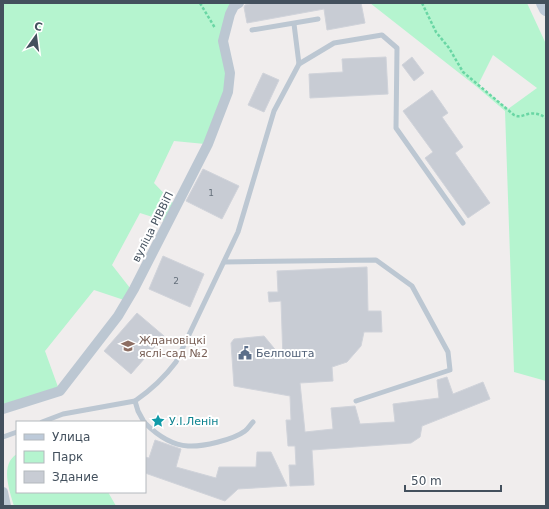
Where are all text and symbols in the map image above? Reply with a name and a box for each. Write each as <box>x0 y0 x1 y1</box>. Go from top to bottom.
north arrow <box>16 16 56 56</box>
text: С <box>33 19 44 34</box>
house number: 1 <box>208 188 214 198</box>
street label: вуліца РІВВіП <box>130 190 176 264</box>
house number: 2 <box>173 276 179 286</box>
place label: Ждановіцкі яслі-сад №2 <box>139 334 208 360</box>
school or university icon: Ждановіцкі яслі-сад №2 <box>120 338 136 354</box>
public building icon: Белпошта <box>237 345 253 361</box>
place label: Белпошта <box>256 347 314 360</box>
place icon: У.І.Ленін <box>150 413 166 429</box>
place label: У.І.Ленін <box>169 415 218 428</box>
legend <box>16 421 146 493</box>
text: Улица <box>52 430 90 444</box>
text: Парк <box>52 450 83 464</box>
scale bar <box>405 467 501 493</box>
text: Здание <box>52 470 98 484</box>
text: 50 m <box>411 474 442 488</box>

